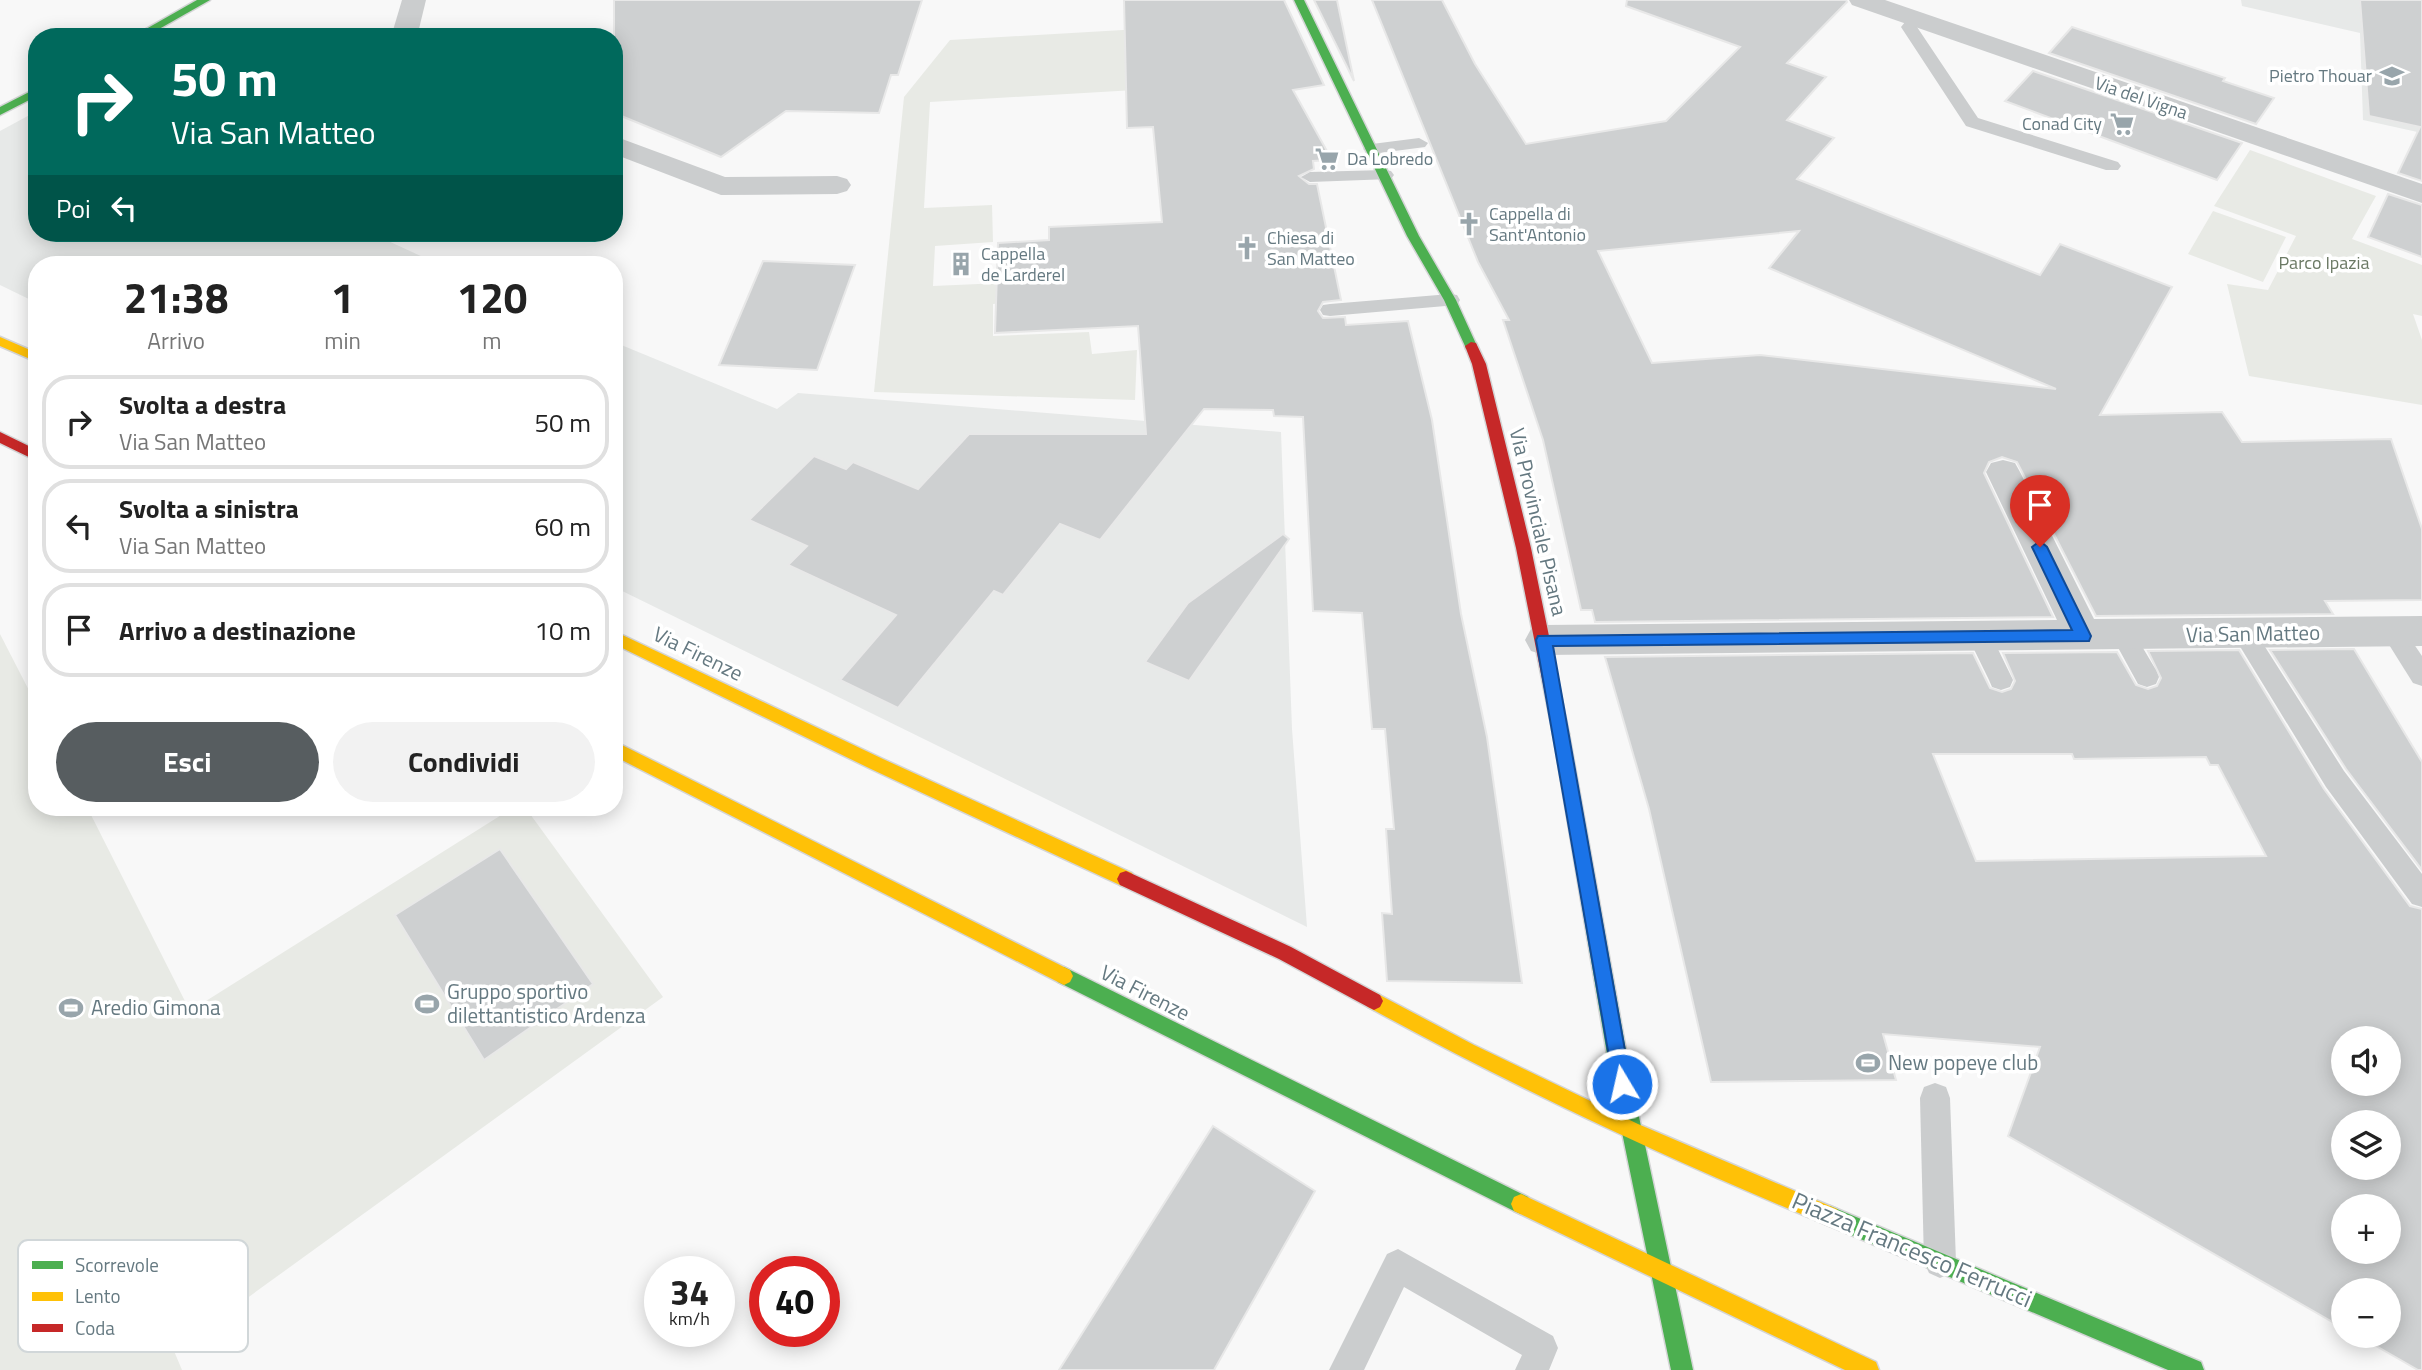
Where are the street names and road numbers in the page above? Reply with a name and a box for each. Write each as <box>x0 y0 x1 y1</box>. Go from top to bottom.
street label: Via del Vigna <box>2091 69 2191 126</box>
street label: Via Provinciale Pisana <box>1502 425 1576 619</box>
street label: Via San Matteo <box>2186 616 2320 650</box>
street label: Via Firenze <box>648 618 749 689</box>
street label: Via Firenze <box>1095 956 1196 1028</box>
street label: Piazza Francesco Ferrucci <box>1787 1182 2038 1316</box>

